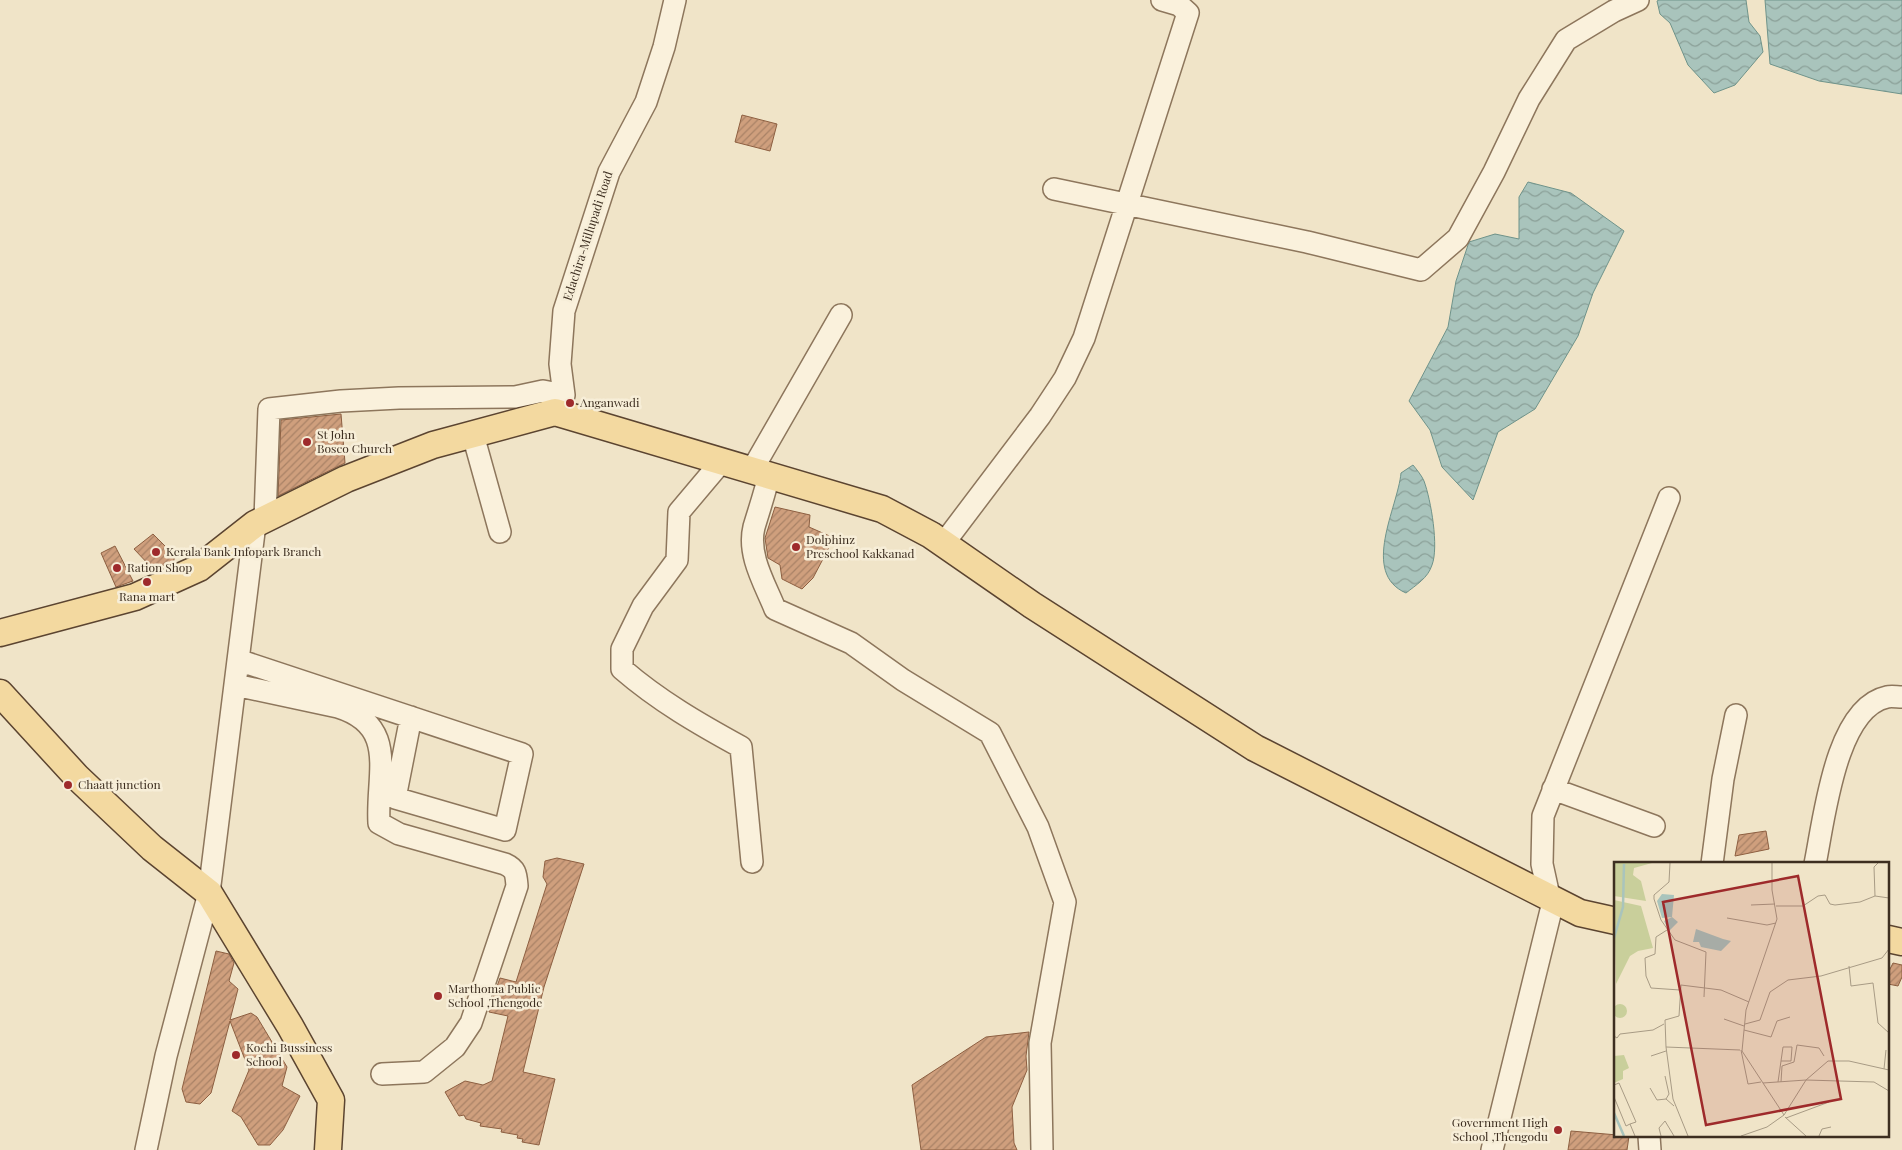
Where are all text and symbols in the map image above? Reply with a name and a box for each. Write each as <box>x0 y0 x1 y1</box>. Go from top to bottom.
street label: Edachira-Millupadi Road <box>559 169 616 303</box>
place label: Anganwadi <box>579 394 640 410</box>
marker: Anganwadi <box>564 397 576 409</box>
place label: St John Bosco Church <box>317 426 392 456</box>
marker: St John Bosco Church <box>301 436 313 448</box>
place label: Dolphinz Preschool Kakkanad <box>806 531 915 561</box>
marker: Dolphinz Preschool Kakkanad <box>790 541 802 553</box>
place label: Kerala Bank Infopark Branch <box>166 543 321 559</box>
marker: Kerala Bank Infopark Branch <box>150 546 162 558</box>
place label: Ration Shop <box>127 559 192 575</box>
marker: Ration Shop <box>111 562 123 574</box>
marker: Rana mart <box>141 576 153 588</box>
place label: Rana mart <box>119 588 176 604</box>
place label: Chaatt junction <box>78 776 161 792</box>
marker: Chaatt junction <box>62 779 74 791</box>
inset map <box>1614 862 1890 1138</box>
place label: Marthoma Public School ,Thengode <box>448 980 542 1010</box>
marker: Marthoma Public School ,Thengode <box>432 990 444 1002</box>
place label: Kochi Bussiness School <box>246 1039 333 1069</box>
marker: Kochi Bussiness School <box>230 1049 242 1061</box>
place label: Government High School ,Thengodu <box>1452 1114 1548 1144</box>
marker: Government High School ,Thengodu <box>1552 1124 1564 1136</box>

